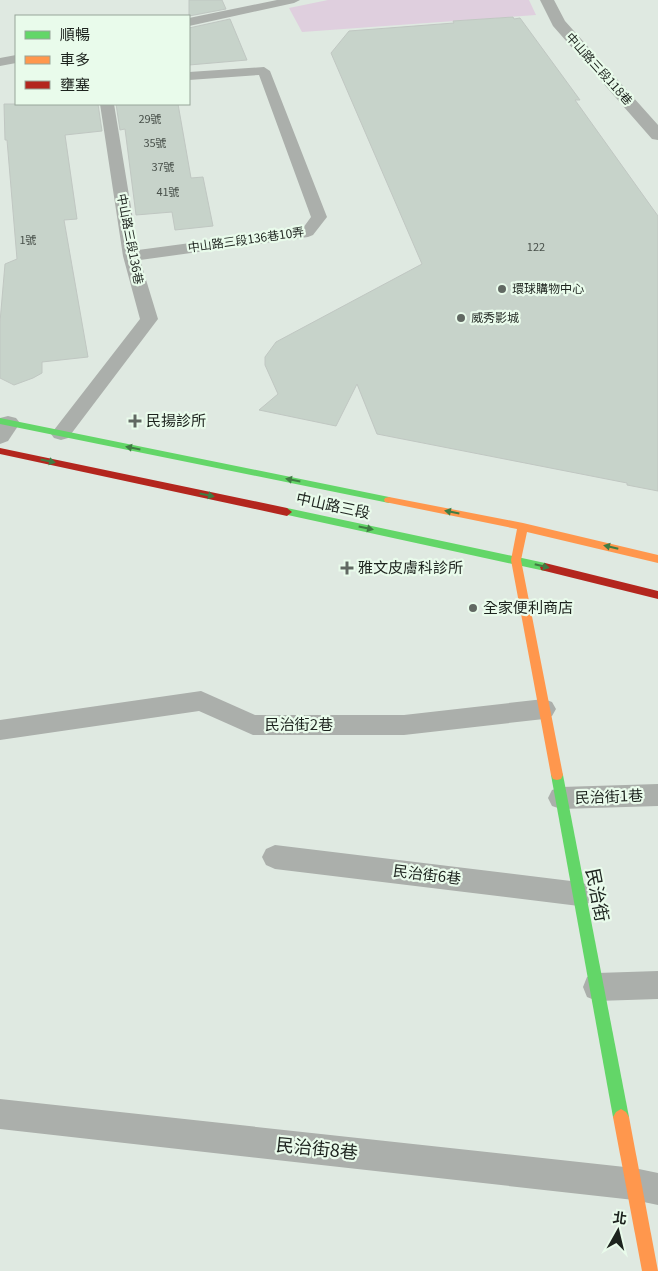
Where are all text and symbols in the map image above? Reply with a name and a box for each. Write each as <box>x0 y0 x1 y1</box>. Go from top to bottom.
legend <box>15 15 190 105</box>
text: 順暢 <box>60 23 90 44</box>
street label: 中山路三段118巷 <box>563 28 637 108</box>
text: 車多 <box>60 48 90 69</box>
text: 壅塞 <box>60 73 90 94</box>
house number: 29號 <box>138 110 162 126</box>
house number: 35號 <box>143 134 167 150</box>
house number: 37號 <box>151 158 175 174</box>
house number: 41號 <box>156 183 180 199</box>
street label: 中山路三段136巷 <box>114 192 149 285</box>
street label: 中山路三段136巷10弄 <box>187 222 305 255</box>
house number: 1號 <box>19 231 37 247</box>
house number: 122 <box>527 238 545 254</box>
place label: 環球購物中心 <box>512 279 584 296</box>
marker: 環球購物中心 <box>496 283 508 295</box>
place label: 威秀影城 <box>471 308 519 325</box>
marker: 威秀影城 <box>455 312 467 324</box>
place label: 民揚診所 <box>146 409 206 430</box>
marker: 民揚診所 <box>128 414 142 428</box>
one-way arrow <box>125 444 141 452</box>
one-way arrow <box>40 457 55 465</box>
one-way arrow <box>284 476 300 484</box>
street label: 中山路三段 <box>294 486 372 523</box>
one-way arrow <box>199 491 215 499</box>
one-way arrow <box>443 508 459 516</box>
one-way arrow <box>358 524 373 532</box>
one-way arrow <box>603 543 618 551</box>
place label: 雅文皮膚科診所 <box>358 556 463 577</box>
marker: 雅文皮膚科診所 <box>340 561 354 575</box>
one-way arrow <box>534 562 549 570</box>
place label: 全家便利商店 <box>483 596 573 617</box>
marker: 全家便利商店 <box>467 602 479 614</box>
street label: 民治街2巷 <box>265 713 333 734</box>
street label: 民治街1巷 <box>574 784 643 807</box>
street label: 民治街6巷 <box>392 859 462 888</box>
street label: 民治街 <box>581 866 617 924</box>
street label: 民治街8巷 <box>275 1130 359 1164</box>
north arrow <box>593 1206 643 1256</box>
text: 北 <box>612 1206 628 1228</box>

